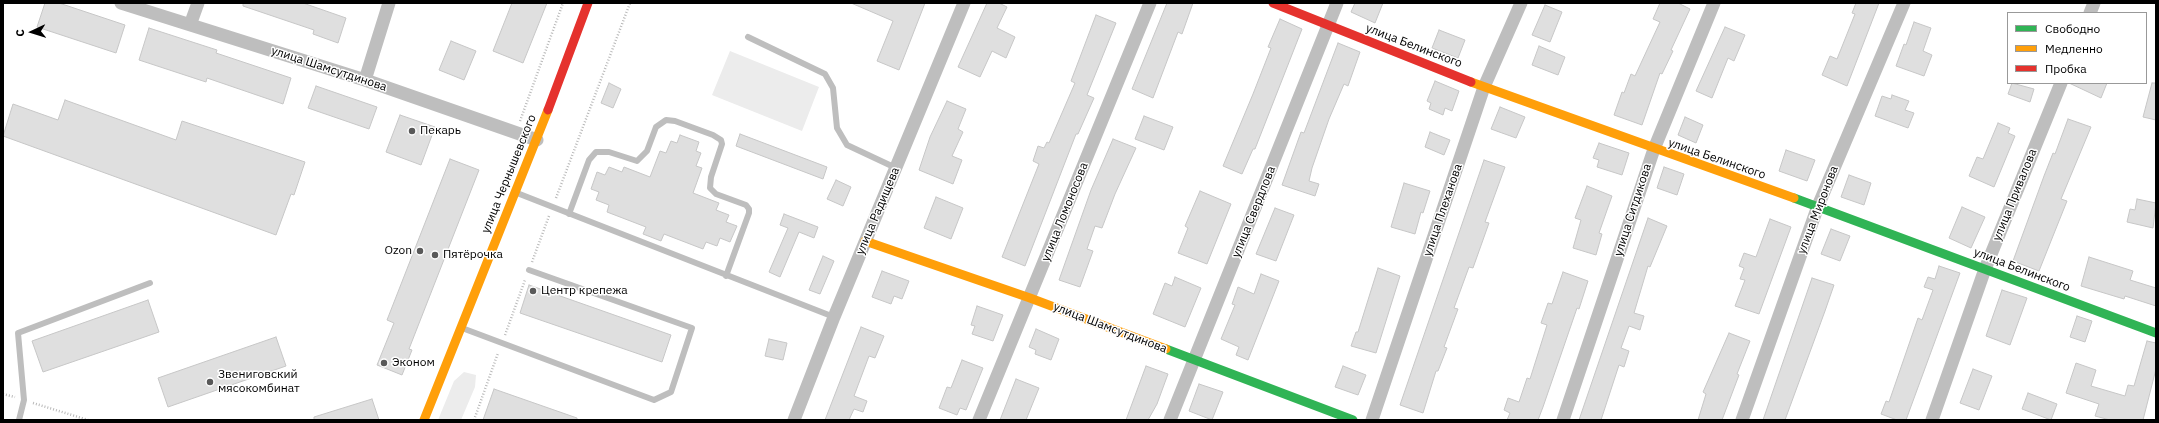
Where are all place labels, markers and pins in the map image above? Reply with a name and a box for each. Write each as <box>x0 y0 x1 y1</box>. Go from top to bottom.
place label: Пекарь <box>420 124 461 138</box>
marker: Пекарь <box>407 126 417 136</box>
place label: Ozon <box>385 244 412 258</box>
marker: Ozon <box>415 246 425 256</box>
place label: Пятёрочка <box>443 248 503 262</box>
marker: Пятёрочка <box>430 250 440 260</box>
place label: Центр крепежа <box>541 284 628 298</box>
marker: Центр крепежа <box>528 286 538 296</box>
place label: Эконом <box>392 356 435 370</box>
marker: Эконом <box>379 358 389 368</box>
place label: Звениговский мясокомбинат <box>218 368 300 396</box>
marker: Звениговский мясокомбинат <box>205 377 215 387</box>

